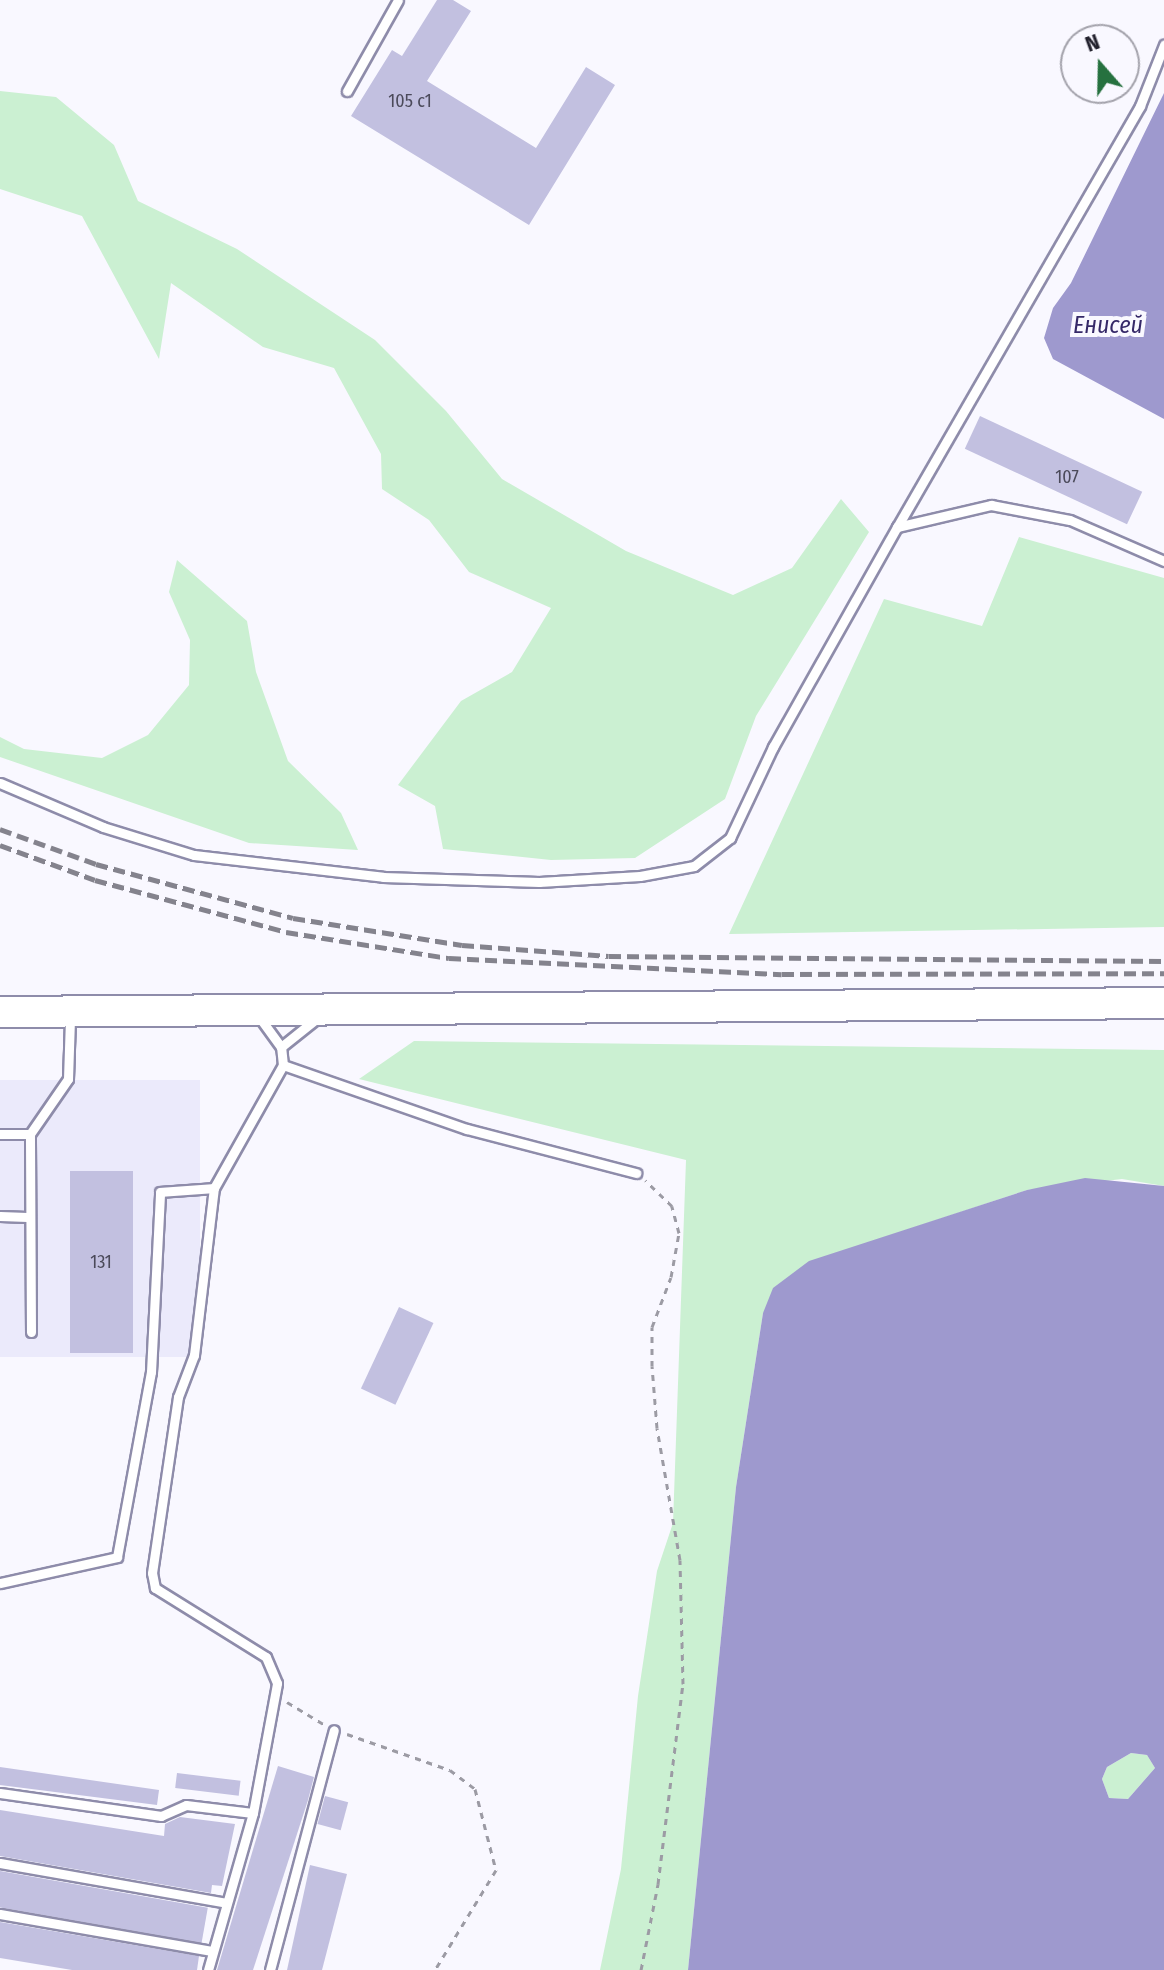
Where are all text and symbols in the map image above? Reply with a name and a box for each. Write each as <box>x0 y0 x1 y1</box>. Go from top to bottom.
north arrow <box>1060 24 1140 104</box>
text: N <box>1081 28 1103 58</box>
house number: 105 с1 <box>388 90 432 112</box>
water label: Енисей <box>1073 312 1143 340</box>
house number: 107 <box>1055 466 1079 488</box>
house number: 131 <box>90 1251 112 1273</box>

